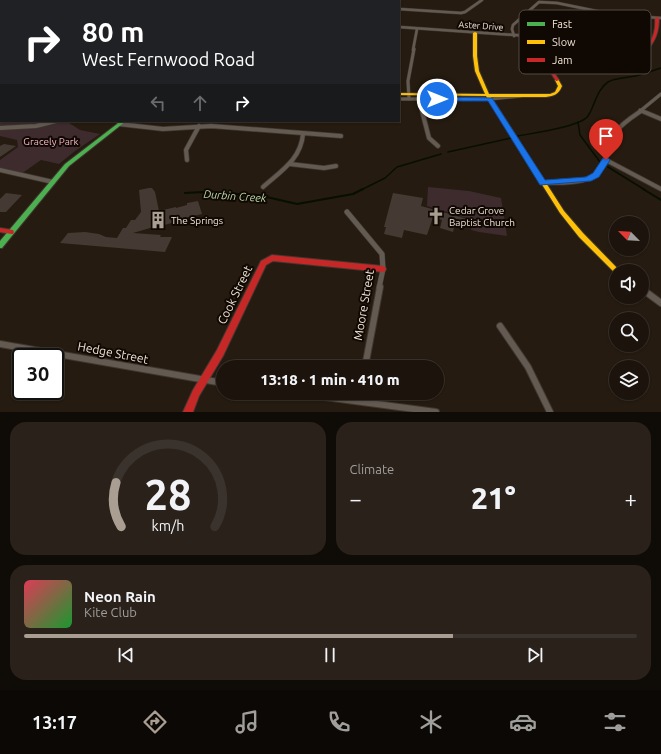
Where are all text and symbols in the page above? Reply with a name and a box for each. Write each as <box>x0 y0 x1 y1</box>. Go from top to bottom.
legend <box>519 10 651 74</box>
icon: right <box>16 16 68 68</box>
text: 80 m <box>82 16 144 47</box>
text: Fast <box>552 18 573 30</box>
street label: Aster Drive <box>458 19 504 33</box>
text: Slow <box>552 36 576 48</box>
text: West Fernwood Road <box>82 49 255 69</box>
text: Jam <box>552 54 573 66</box>
position arrow <box>416 78 458 120</box>
icon: left <box>147 92 169 114</box>
icon: ahead <box>189 92 211 114</box>
icon: right <box>231 92 253 114</box>
pin <box>589 119 623 160</box>
icon: arrive <box>595 125 617 147</box>
park label: Gracely Park <box>23 136 79 147</box>
water label: Durbin Creek <box>203 188 267 204</box>
place label: Cedar Grove Baptist Church <box>449 205 515 228</box>
church icon: Cedar Grove Baptist Church <box>426 206 446 226</box>
building icon: The Springs <box>148 210 168 230</box>
place label: The Springs <box>171 215 223 226</box>
north arrow <box>609 216 649 256</box>
map controls <box>609 216 649 400</box>
street label: Cook Street <box>215 263 254 326</box>
button: sound <box>609 264 649 304</box>
street label: Moore Street <box>351 268 376 341</box>
button: search <box>609 312 649 352</box>
street label: Hedge Street <box>77 339 150 366</box>
speed limit sign: 30 <box>12 348 64 400</box>
button: layers <box>609 360 649 400</box>
text: 13:18 · 1 min · 410 m <box>260 371 400 388</box>
text: Climate <box>350 462 394 476</box>
text: 28 <box>144 470 191 517</box>
text: 21° <box>471 481 516 515</box>
text: − <box>350 486 362 511</box>
text: + <box>625 486 637 511</box>
text: km/h <box>151 517 184 533</box>
text: Neon Rain <box>84 588 156 605</box>
text: Kite Club <box>84 605 137 619</box>
icon: previous <box>115 644 137 666</box>
icon: pause <box>319 644 341 666</box>
icon: next <box>524 644 546 666</box>
icon: directions <box>141 708 169 736</box>
icon: music <box>233 708 261 736</box>
icon: phone <box>325 708 353 736</box>
icon: climate <box>417 708 445 736</box>
icon: car <box>509 708 537 736</box>
icon: filters <box>601 708 629 736</box>
text: 13:17 <box>32 712 77 732</box>

